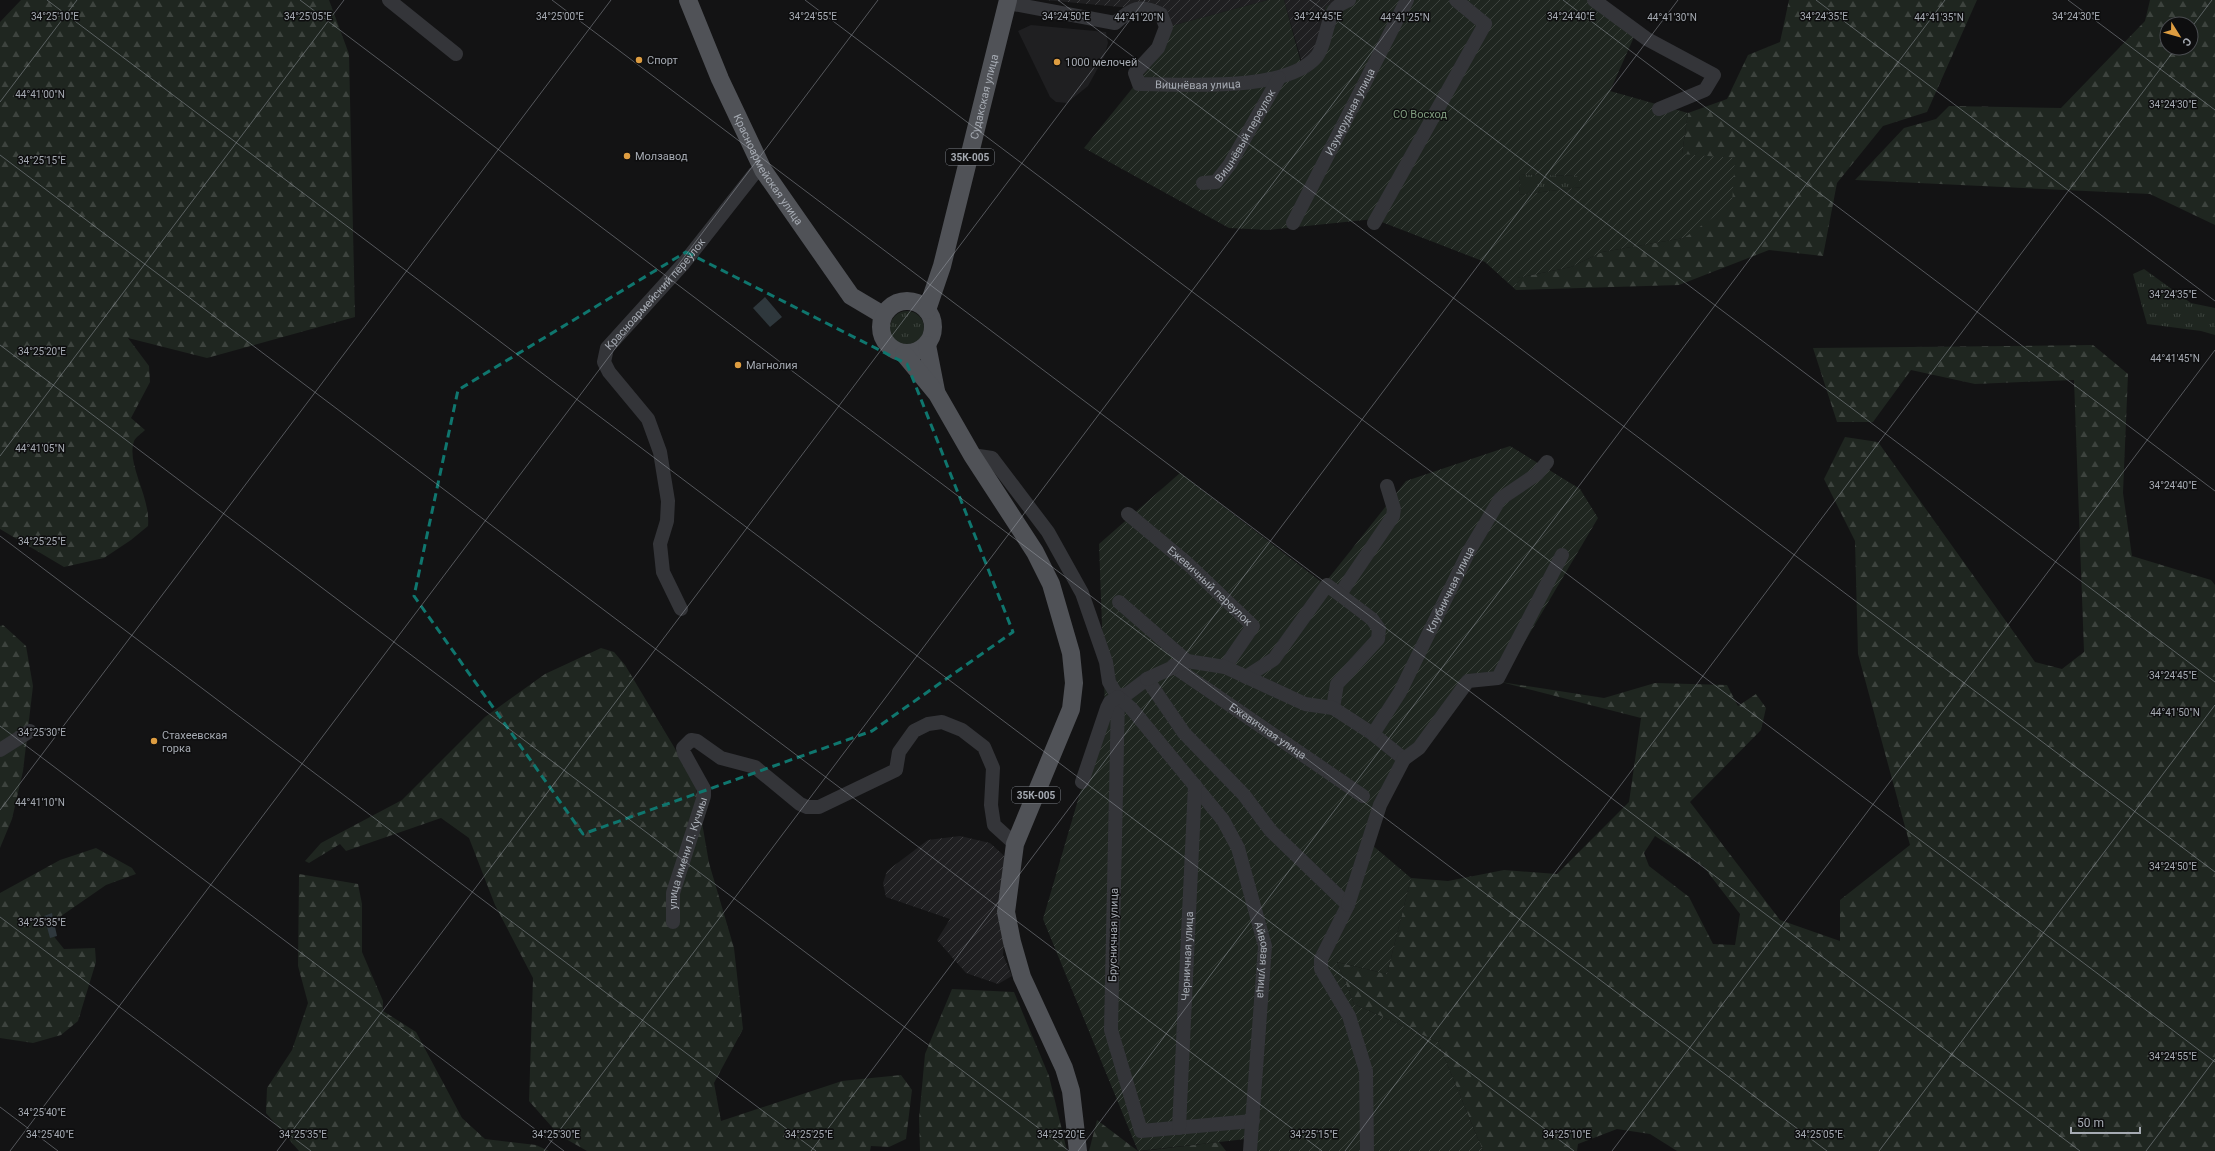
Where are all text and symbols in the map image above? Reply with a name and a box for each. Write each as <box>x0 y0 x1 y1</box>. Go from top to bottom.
text: 34°25'10"E <box>31 11 79 22</box>
text: 34°25'05"E <box>284 11 332 22</box>
text: 34°25'00"E <box>536 11 584 22</box>
text: 34°24'55"E <box>789 11 837 22</box>
text: 34°24'50"E <box>1042 11 1090 22</box>
text: 34°24'45"E <box>1294 11 1342 22</box>
text: 34°24'40"E <box>1547 11 1595 22</box>
text: 34°24'35"E <box>1800 11 1848 22</box>
text: 34°24'30"E <box>2052 11 2100 22</box>
text: 44°41'20"N <box>1114 12 1164 23</box>
text: 44°41'25"N <box>1380 12 1430 23</box>
text: 44°41'30"N <box>1647 12 1697 23</box>
text: 44°41'35"N <box>1914 12 1964 23</box>
north arrow <box>2159 16 2199 56</box>
text: С <box>2179 35 2194 49</box>
street label: Судакская улица <box>968 53 1001 141</box>
place label: Спорт <box>647 54 679 67</box>
marker: Спорт <box>634 55 644 65</box>
place label: 1000 мелочей <box>1065 56 1137 69</box>
marker: 1000 мелочей <box>1052 57 1062 67</box>
street label: Изумрудная улица <box>1323 66 1378 158</box>
street label: Вишнёвая улица <box>1155 77 1241 92</box>
street label: Вишнёвый переулок <box>1212 87 1278 185</box>
text: 44°41'00"N <box>15 89 65 100</box>
text: 34°24'30"E <box>2149 99 2197 110</box>
park label: СО Восход <box>1393 108 1447 121</box>
street label: Красноармейская улица <box>730 112 805 228</box>
road number: 35К-005 <box>946 149 994 165</box>
place label: Молзавод <box>635 150 688 163</box>
marker: Молзавод <box>622 151 632 161</box>
text: 34°25'15"E <box>18 155 66 166</box>
street label: Красноармейский переулок <box>602 236 708 353</box>
text: 34°24'35"E <box>2149 289 2197 300</box>
text: 34°25'20"E <box>18 346 66 357</box>
text: 44°41'45"N <box>2150 353 2200 364</box>
place label: Магнолия <box>746 359 797 372</box>
marker: Магнолия <box>733 360 743 370</box>
text: 44°41'05"N <box>15 443 65 454</box>
text: 34°24'40"E <box>2149 480 2197 491</box>
text: 34°25'25"E <box>18 536 66 547</box>
street label: Ежевичный переулок <box>1165 544 1255 629</box>
street label: Клубничная улица <box>1424 544 1477 635</box>
text: 34°24'45"E <box>2149 670 2197 681</box>
street label: Ежевичная улица <box>1227 700 1309 762</box>
text: 44°41'50"N <box>2150 707 2200 718</box>
text: 34°25'30"E <box>18 727 66 738</box>
place label: Стахеевская горка <box>162 729 227 755</box>
marker: Стахеевская горка <box>149 736 159 746</box>
road number: 35К-005 <box>1012 787 1060 803</box>
street label: улица имени Л. Кучмы <box>667 795 710 909</box>
text: 44°41'10"N <box>15 797 65 808</box>
text: 34°24'50"E <box>2149 861 2197 872</box>
street label: Брусничная улица <box>1106 888 1121 982</box>
street label: Черничная улица <box>1179 911 1196 1001</box>
text: 34°25'35"E <box>18 917 66 928</box>
street label: Айвовая улица <box>1252 920 1271 999</box>
text: 34°24'55"E <box>2149 1051 2197 1062</box>
text: 34°25'40"E <box>18 1107 66 1118</box>
scale bar <box>2071 1109 2140 1135</box>
text: 50 m <box>2077 1116 2104 1130</box>
text: 34°25'40"E <box>26 1129 74 1140</box>
text: 34°25'35"E <box>279 1129 327 1140</box>
text: 34°25'30"E <box>532 1129 580 1140</box>
text: 34°25'25"E <box>785 1129 833 1140</box>
text: 34°25'20"E <box>1037 1129 1085 1140</box>
text: 34°25'15"E <box>1290 1129 1338 1140</box>
text: 34°25'10"E <box>1543 1129 1591 1140</box>
text: 34°25'05"E <box>1795 1129 1843 1140</box>

